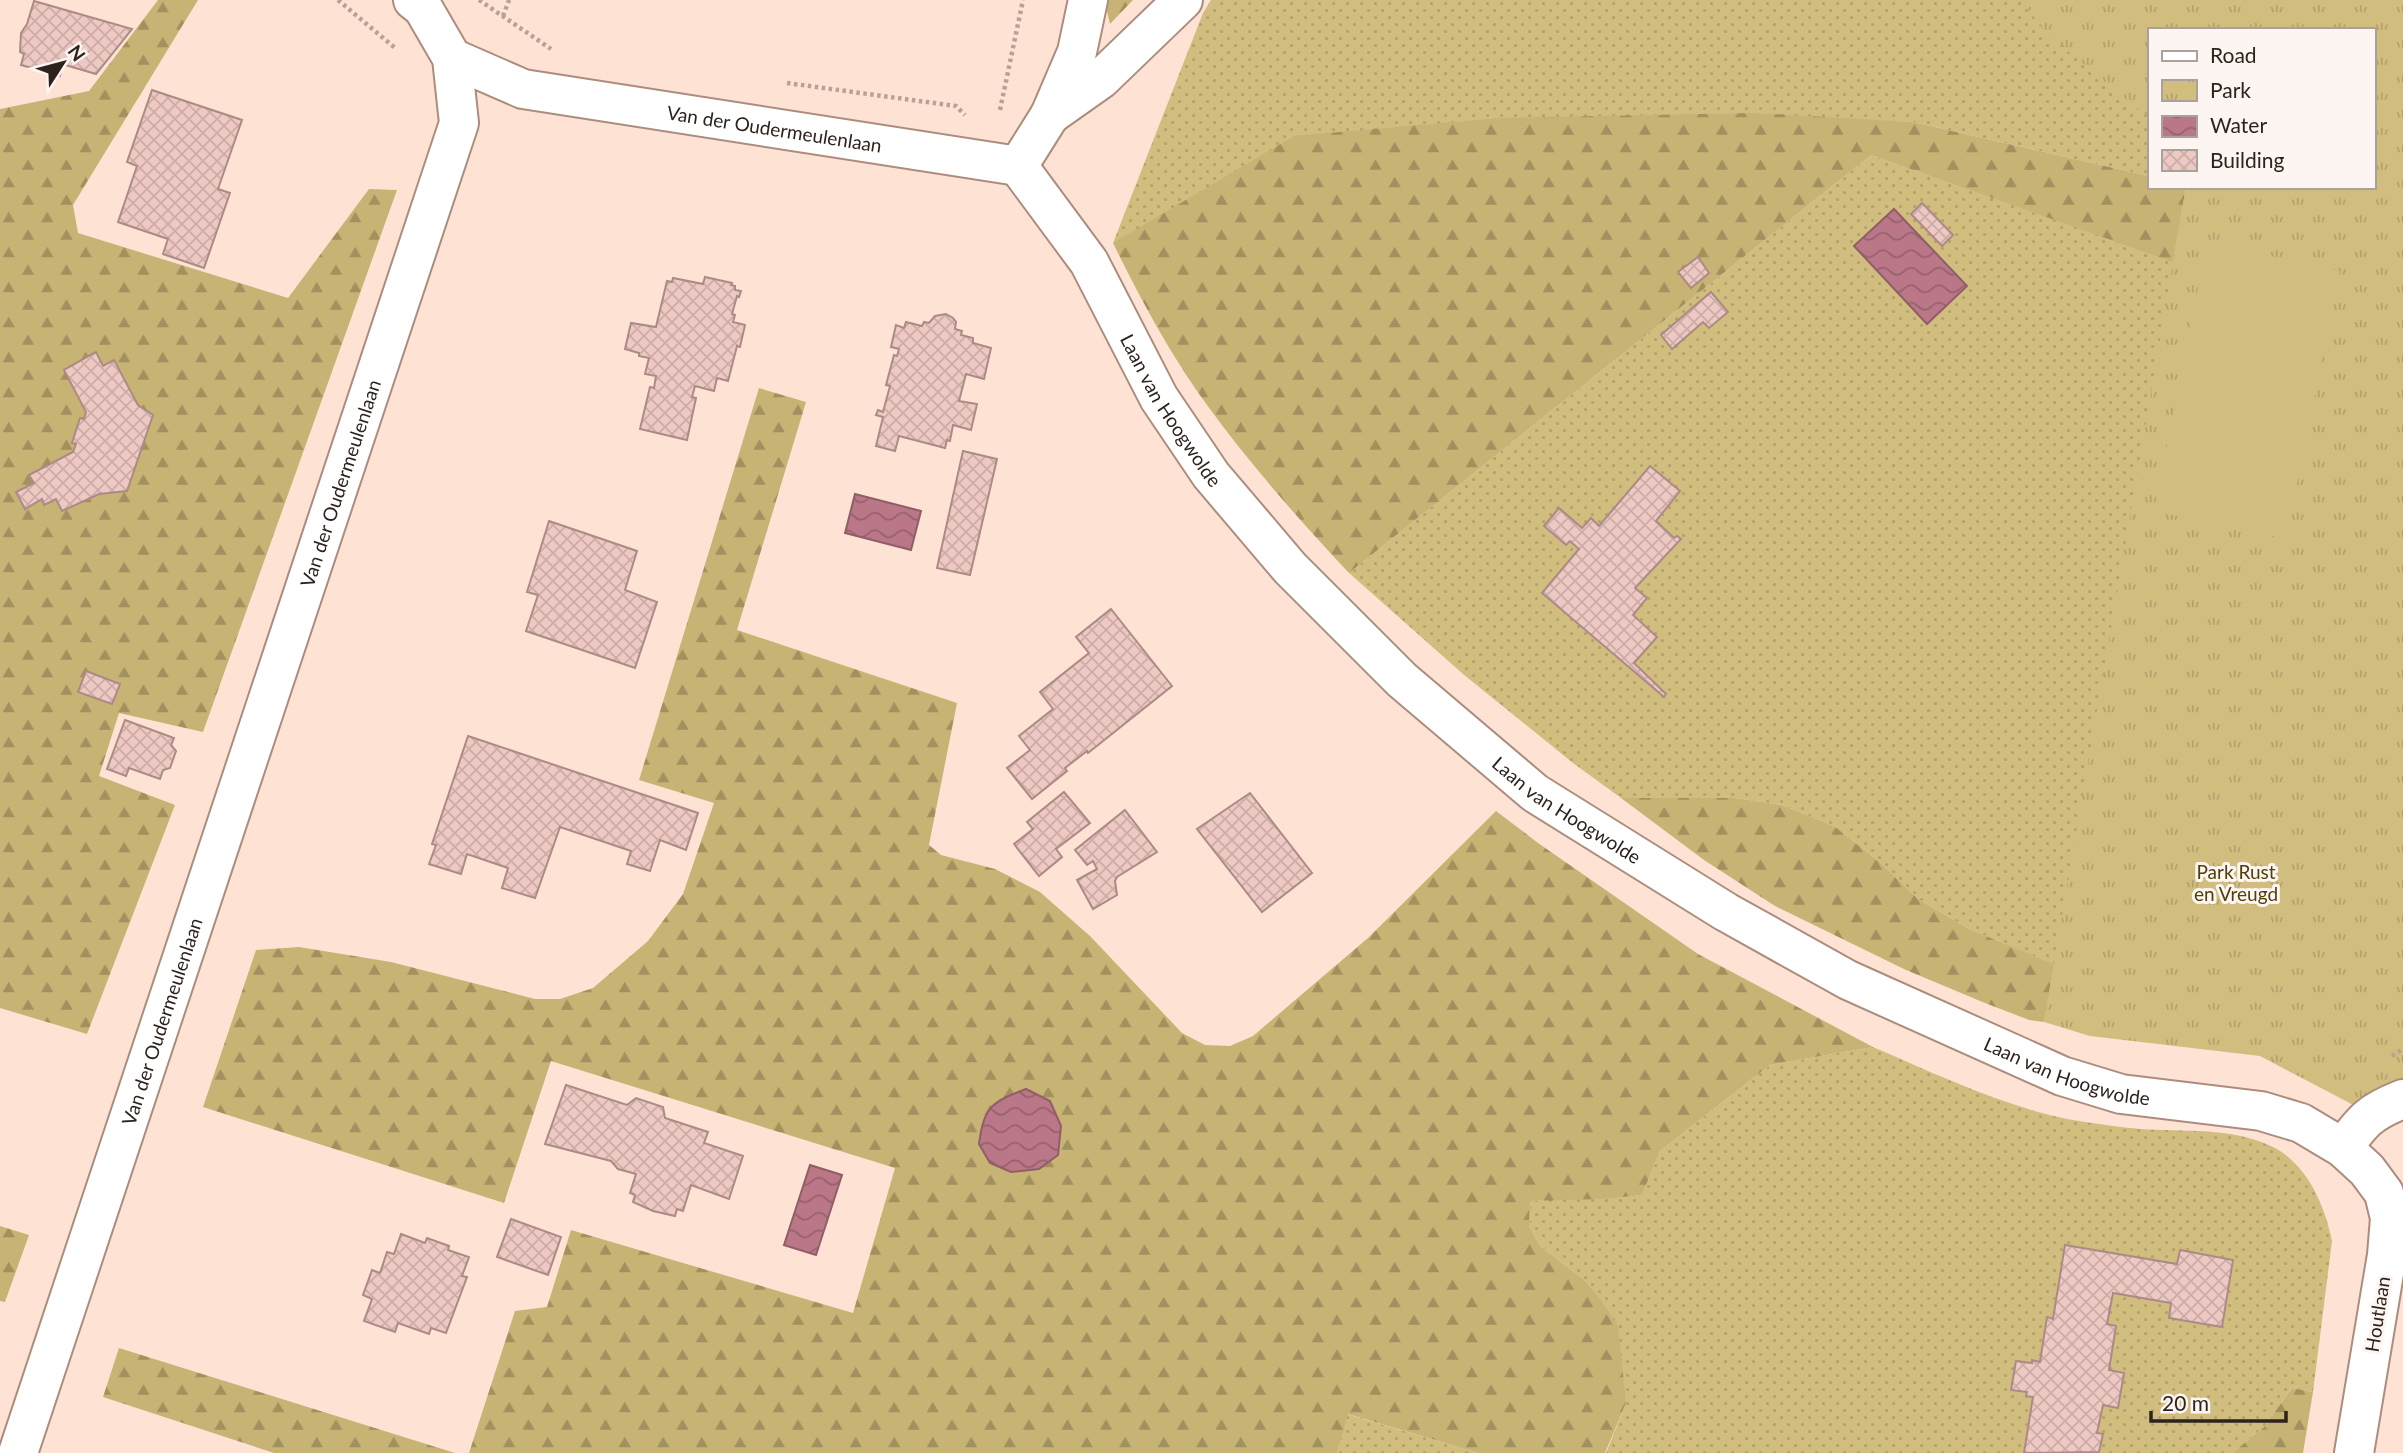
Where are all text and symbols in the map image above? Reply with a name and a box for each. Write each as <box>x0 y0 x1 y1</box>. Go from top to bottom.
north arrow <box>28 28 98 98</box>
legend <box>2148 28 2375 189</box>
text: N <box>64 40 91 65</box>
text: Road <box>2210 42 2257 67</box>
text: Park <box>2210 77 2251 102</box>
street label: Van der Oudermeulenlaan <box>665 100 884 156</box>
text: Water <box>2210 112 2267 137</box>
text: Building <box>2210 147 2285 172</box>
street label: Laan van Hoogwolde <box>1116 330 1227 491</box>
street label: Van der Oudermeulenlaan <box>295 376 385 590</box>
street label: Laan van Hoogwolde <box>1488 751 1646 868</box>
park label: Park Rust en Vreugd <box>2194 860 2278 905</box>
street label: Van der Oudermeulenlaan <box>116 914 206 1128</box>
street label: Laan van Hoogwolde <box>1981 1031 2151 1109</box>
street label: Houtlaan <box>2360 1274 2394 1354</box>
scale bar <box>2151 1380 2286 1424</box>
text: 20 m <box>2162 1390 2209 1415</box>

